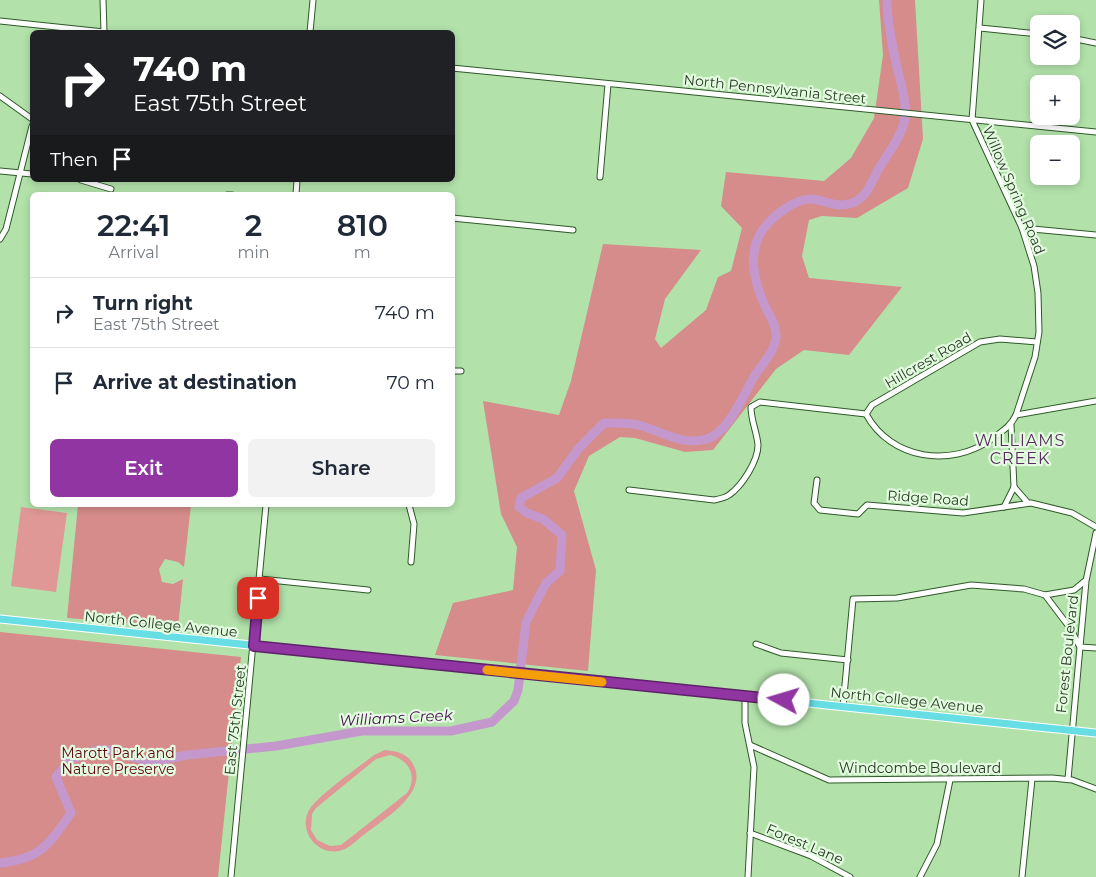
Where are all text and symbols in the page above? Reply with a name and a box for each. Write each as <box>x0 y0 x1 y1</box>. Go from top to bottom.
map controls <box>1030 15 1080 185</box>
button: layers <box>1030 15 1080 65</box>
text: 740 m <box>133 47 247 90</box>
icon: right <box>50 50 115 115</box>
street label: North Pennsylvania Street <box>683 70 867 108</box>
button: + <box>1030 75 1080 125</box>
text: East 75th Street <box>133 90 307 117</box>
street label: Willow Spring Road <box>979 123 1049 257</box>
button: − <box>1030 135 1080 185</box>
icon: arrive <box>108 145 136 173</box>
text: Then <box>50 148 98 171</box>
text: 22:41 <box>97 207 170 244</box>
text: 2 <box>245 207 262 244</box>
text: 810 <box>337 207 388 244</box>
text: Arrival <box>109 243 159 262</box>
text: min <box>237 243 270 262</box>
text: m <box>354 243 371 262</box>
text: Turn right <box>93 292 193 315</box>
icon: right <box>50 299 78 327</box>
text: 740 m <box>375 301 435 324</box>
text: East 75th Street <box>93 315 220 334</box>
street label: Hillcrest Road <box>881 328 975 392</box>
icon: arrive <box>50 369 78 397</box>
text: Arrive at destination <box>93 371 297 394</box>
text: 70 m <box>386 371 435 394</box>
district label: WILLIAMS CREEK <box>975 431 1065 468</box>
button: Exit <box>50 439 238 497</box>
button: Share <box>248 439 435 497</box>
street label: Ridge Road <box>887 486 969 510</box>
pin <box>237 577 279 619</box>
icon: arrive <box>244 584 272 612</box>
street label: Forest Boulevard <box>1052 594 1082 714</box>
street label: North College Avenue <box>84 607 238 641</box>
street label: East 75th Street <box>220 664 250 776</box>
position arrow <box>757 673 809 725</box>
street label: North College Avenue <box>830 683 984 717</box>
water label: Williams Creek <box>339 705 454 730</box>
park label: Marott Park and Nature Preserve <box>61 744 175 778</box>
street label: Windcombe Boulevard <box>839 759 1001 777</box>
street label: Forest Lane <box>764 820 846 868</box>

